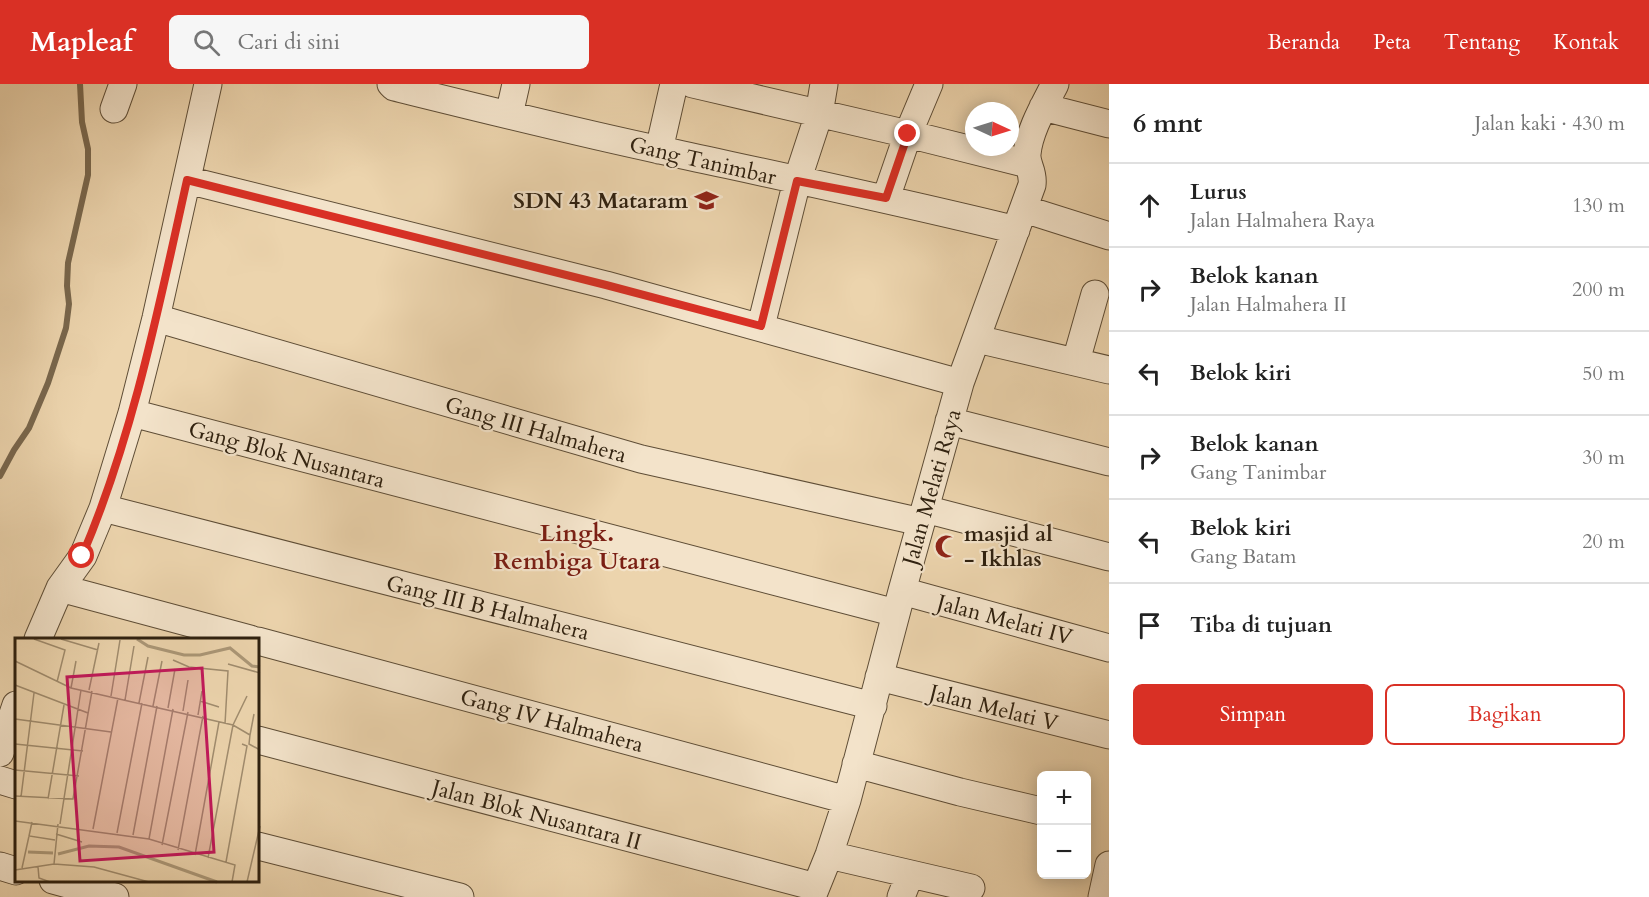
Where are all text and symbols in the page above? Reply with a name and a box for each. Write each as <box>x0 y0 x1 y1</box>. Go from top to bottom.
search box <box>169 15 589 69</box>
text: Mapleaf <box>30 23 133 61</box>
icon: search <box>190 26 223 59</box>
text: Cari di sini <box>238 27 340 57</box>
text: Beranda <box>1267 28 1340 57</box>
text: Peta <box>1373 28 1411 57</box>
text: Tentang <box>1444 28 1520 57</box>
text: Kontak <box>1553 28 1619 57</box>
north arrow <box>965 102 1019 156</box>
text: 6 mnt <box>1133 106 1202 141</box>
text: Jalan kaki · 430 m <box>1475 110 1625 137</box>
route end <box>894 120 920 146</box>
street label: Gang Tanimbar <box>626 129 780 193</box>
text: Lurus <box>1190 177 1247 207</box>
place label: SDN 43 Mataram <box>513 186 689 216</box>
school or university icon: SDN 43 Mataram <box>693 187 719 213</box>
icon: ahead <box>1133 189 1166 222</box>
text: 130 m <box>1572 192 1625 219</box>
text: Jalan Halmahera Raya <box>1190 207 1375 234</box>
text: Belok kanan <box>1190 261 1319 291</box>
icon: right <box>1133 273 1166 306</box>
text: 200 m <box>1572 276 1625 303</box>
text: Jalan Halmahera II <box>1190 291 1347 318</box>
icon: left <box>1133 357 1166 390</box>
text: Belok kiri <box>1190 358 1291 388</box>
text: 50 m <box>1582 360 1625 387</box>
street label: Gang III Halmahera <box>442 390 630 470</box>
street label: Jalan Melati Raya <box>894 405 969 572</box>
street label: Gang Blok Nusantara <box>185 414 389 496</box>
text: Belok kanan <box>1190 429 1319 459</box>
icon: right <box>1133 441 1166 474</box>
text: 30 m <box>1582 444 1625 471</box>
text: Gang Tanimbar <box>1190 459 1326 486</box>
text: Belok kiri <box>1190 513 1291 543</box>
district label: Lingk. Rembiga Utara <box>493 517 661 578</box>
place label: masjid al - Ikhlas <box>964 519 1053 574</box>
icon: left <box>1133 525 1166 558</box>
text: 20 m <box>1582 528 1625 555</box>
mosque icon: masjid al - Ikhlas <box>933 533 959 559</box>
route start <box>68 542 94 568</box>
text: Gang Batam <box>1190 543 1297 570</box>
street label: Gang III B Halmahera <box>383 568 593 648</box>
street label: Jalan Melati IV <box>931 587 1077 653</box>
icon: arrive <box>1133 609 1166 642</box>
text: Tiba di tujuan <box>1190 610 1332 640</box>
inset map <box>15 638 260 882</box>
street label: Jalan Melati V <box>923 677 1062 739</box>
street label: Gang IV Halmahera <box>457 682 647 760</box>
button: Simpan <box>1133 684 1373 745</box>
button: Bagikan <box>1385 684 1625 745</box>
map controls <box>1037 771 1091 879</box>
button: + <box>1037 771 1091 825</box>
street label: Jalan Blok Nusantara II <box>426 772 645 857</box>
button: − <box>1037 825 1091 879</box>

